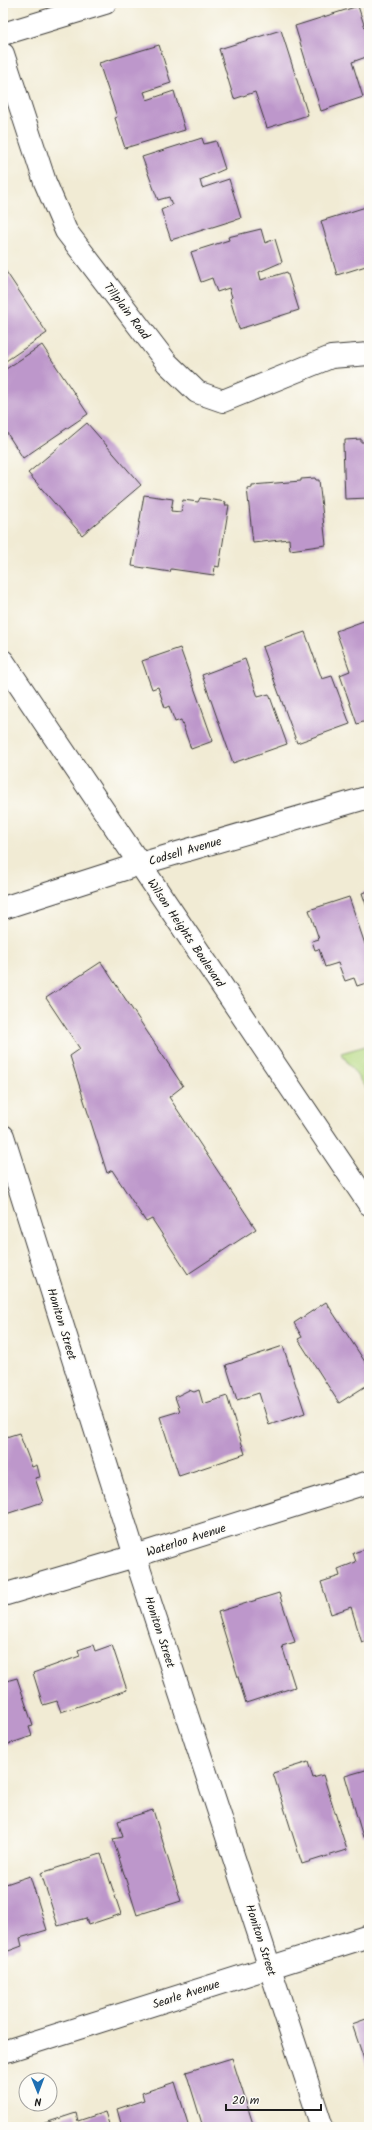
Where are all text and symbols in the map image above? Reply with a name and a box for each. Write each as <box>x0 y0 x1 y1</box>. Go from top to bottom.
street label: Tillplain Road <box>99 279 155 345</box>
street label: Codsell Avenue <box>146 832 224 871</box>
street label: Wilson Heights Boulevard <box>142 875 230 992</box>
street label: Honiton Street <box>42 1286 82 1363</box>
street label: Waterloo Avenue <box>144 1518 229 1562</box>
street label: Honiton Street <box>139 1594 180 1671</box>
street label: Honiton Street <box>240 1902 281 1979</box>
street label: Searle Avenue <box>150 1974 223 2014</box>
north arrow <box>18 2072 58 2112</box>
scale bar <box>226 2086 321 2112</box>
text: 20 m <box>232 2091 260 2110</box>
text: N <box>34 2092 42 2110</box>

